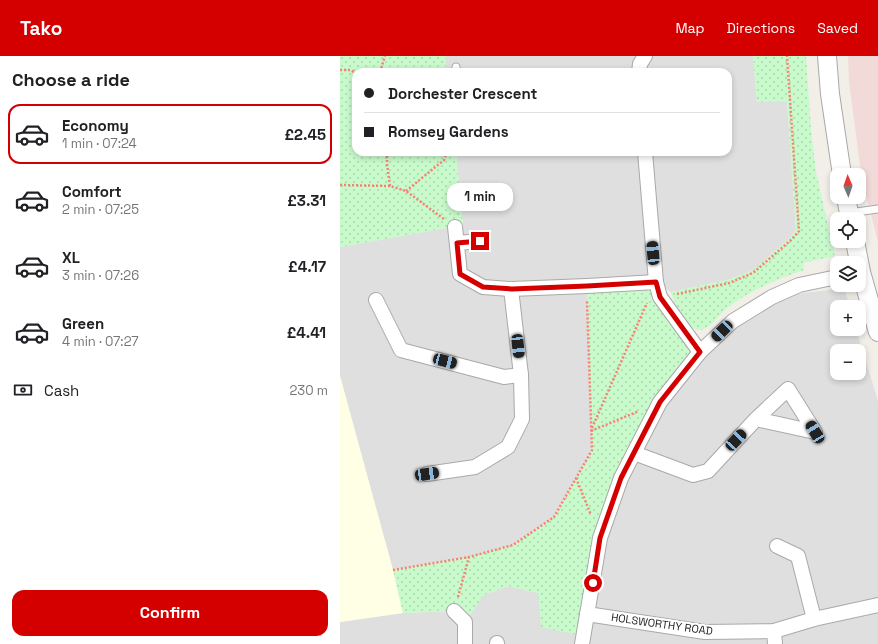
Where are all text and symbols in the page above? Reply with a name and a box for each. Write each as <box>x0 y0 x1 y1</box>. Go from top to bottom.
text: Tako <box>20 16 62 41</box>
text: Map <box>675 19 705 37</box>
text: Directions <box>727 19 795 37</box>
text: Saved <box>817 19 858 37</box>
text: Choose a ride <box>12 68 130 91</box>
text: Dorchester Crescent <box>388 84 537 103</box>
icon: car <box>14 116 50 152</box>
text: Economy <box>62 116 129 135</box>
text: Romsey Gardens <box>388 122 509 141</box>
text: £2.45 <box>285 125 326 144</box>
text: 1 min · 07:24 <box>62 135 137 152</box>
north arrow <box>830 168 866 204</box>
map controls <box>830 168 866 380</box>
icon: car <box>14 182 50 218</box>
text: Comfort <box>62 182 122 201</box>
callout: 1 min <box>447 183 513 211</box>
text: 1 min <box>464 188 496 205</box>
text: £3.31 <box>287 191 326 210</box>
text: 2 min · 07:25 <box>62 201 139 218</box>
button: locate <box>830 212 866 248</box>
route end <box>471 232 489 250</box>
car <box>646 241 660 265</box>
icon: car <box>14 248 50 284</box>
text: XL <box>62 248 80 267</box>
button: layers <box>830 256 866 292</box>
text: £4.17 <box>288 257 326 276</box>
text: 3 min · 07:26 <box>62 267 139 284</box>
button: + <box>830 300 866 336</box>
icon: car <box>14 314 50 350</box>
text: Green <box>62 314 104 333</box>
car <box>709 318 735 344</box>
text: £4.41 <box>287 323 326 342</box>
text: 4 min · 07:27 <box>62 333 139 350</box>
car <box>511 333 525 359</box>
button: − <box>830 344 866 380</box>
car <box>432 352 458 370</box>
icon: cash <box>12 379 34 401</box>
text: Cash <box>44 381 79 400</box>
text: 230 m <box>290 382 328 399</box>
car <box>804 419 826 445</box>
car <box>723 427 749 453</box>
car <box>414 466 440 482</box>
route start <box>584 574 602 592</box>
button: Confirm <box>12 590 328 636</box>
street label: HOLSWORTHY ROAD <box>610 610 714 638</box>

